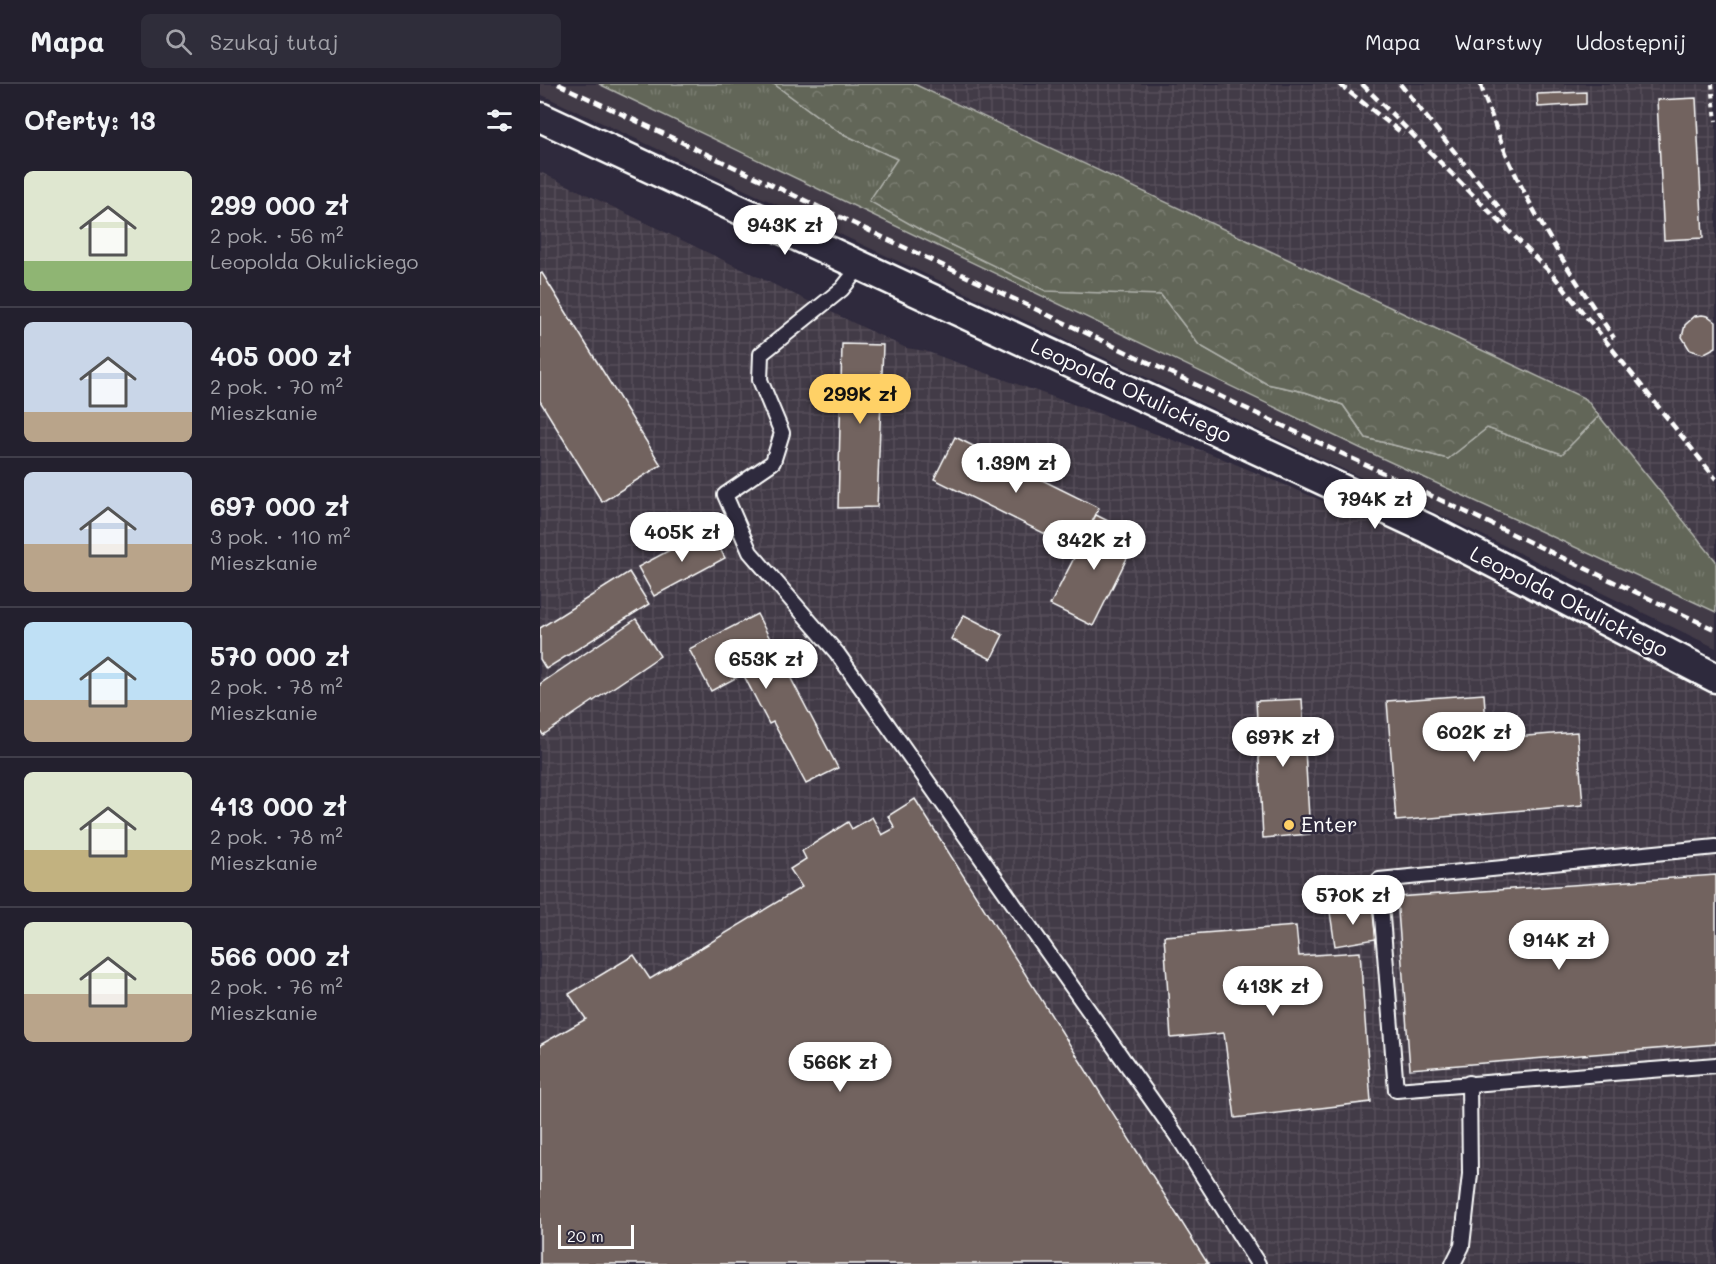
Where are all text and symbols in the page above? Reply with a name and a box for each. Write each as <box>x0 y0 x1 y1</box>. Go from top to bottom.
search box <box>141 14 561 68</box>
text: Mapa <box>30 23 105 59</box>
icon: search <box>162 25 195 58</box>
text: Szukaj tutaj <box>210 27 339 56</box>
text: Mapa <box>1365 28 1421 55</box>
text: Warstwy <box>1454 28 1543 55</box>
text: Udostępnij <box>1576 28 1686 55</box>
text: Oferty: 13 <box>24 103 156 137</box>
icon: filters <box>483 104 516 137</box>
text: 299 000 zł <box>210 188 349 222</box>
icon: home <box>72 195 144 267</box>
pin: 943K zł <box>730 205 840 256</box>
text: 943K zł <box>747 211 823 237</box>
text: 2 pok. · 56 m² <box>210 222 343 248</box>
text: Leopolda Okulickiego <box>210 248 418 274</box>
street label: Leopolda Okulickiego <box>1027 331 1237 448</box>
text: 405 000 zł <box>210 339 351 373</box>
icon: home <box>72 346 144 418</box>
text: 2 pok. · 70 m² <box>210 373 343 399</box>
pin: 299K zł <box>805 374 915 425</box>
text: 299K zł <box>823 380 897 406</box>
text: Mieszkanie <box>210 399 318 425</box>
pin: 1.39M zł <box>954 443 1078 494</box>
text: 1.39M zł <box>976 449 1056 475</box>
pin: 794K zł <box>1320 479 1430 530</box>
text: 794K zł <box>1338 485 1412 511</box>
text: 697 000 zł <box>210 489 349 523</box>
icon: home <box>72 496 144 568</box>
pin: 405K zł <box>627 512 737 563</box>
text: 405K zł <box>644 518 720 544</box>
pin: 342K zł <box>1039 520 1149 571</box>
text: 3 pok. · 110 m² <box>210 523 351 549</box>
text: 342K zł <box>1057 526 1131 552</box>
street label: Leopolda Okulickiego <box>1466 539 1673 662</box>
text: Mieszkanie <box>210 549 318 575</box>
text: 570 000 zł <box>210 639 349 673</box>
pin: 653K zł <box>711 639 821 690</box>
text: 653K zł <box>729 645 803 671</box>
icon: home <box>72 646 144 718</box>
text: 2 pok. · 78 m² <box>210 673 343 699</box>
text: Mieszkanie <box>210 699 318 725</box>
pin: 602K zł <box>1419 712 1529 763</box>
pin: 697K zł <box>1228 717 1338 768</box>
text: 602K zł <box>1437 718 1511 744</box>
text: 697K zł <box>1246 723 1320 749</box>
text: 413 000 zł <box>210 789 347 823</box>
icon: home <box>72 796 144 868</box>
place label: Enter <box>1301 810 1357 837</box>
marker: Enter <box>1282 818 1296 832</box>
text: 2 pok. · 78 m² <box>210 823 343 849</box>
text: Mieszkanie <box>210 849 318 875</box>
pin: 570K zł <box>1298 875 1408 926</box>
text: 570K zł <box>1316 881 1390 907</box>
pin: 914K zł <box>1504 920 1614 971</box>
text: 914K zł <box>1523 926 1595 952</box>
text: 566 000 zł <box>210 939 350 973</box>
icon: home <box>72 946 144 1018</box>
pin: 413K zł <box>1218 966 1328 1017</box>
text: 413K zł <box>1237 972 1309 998</box>
text: 2 pok. · 76 m² <box>210 973 343 999</box>
text: Mieszkanie <box>210 999 318 1025</box>
pin: 566K zł <box>785 1042 895 1093</box>
text: 566K zł <box>803 1048 877 1074</box>
scale bar <box>558 1222 634 1250</box>
text: 20 m <box>567 1225 604 1246</box>

